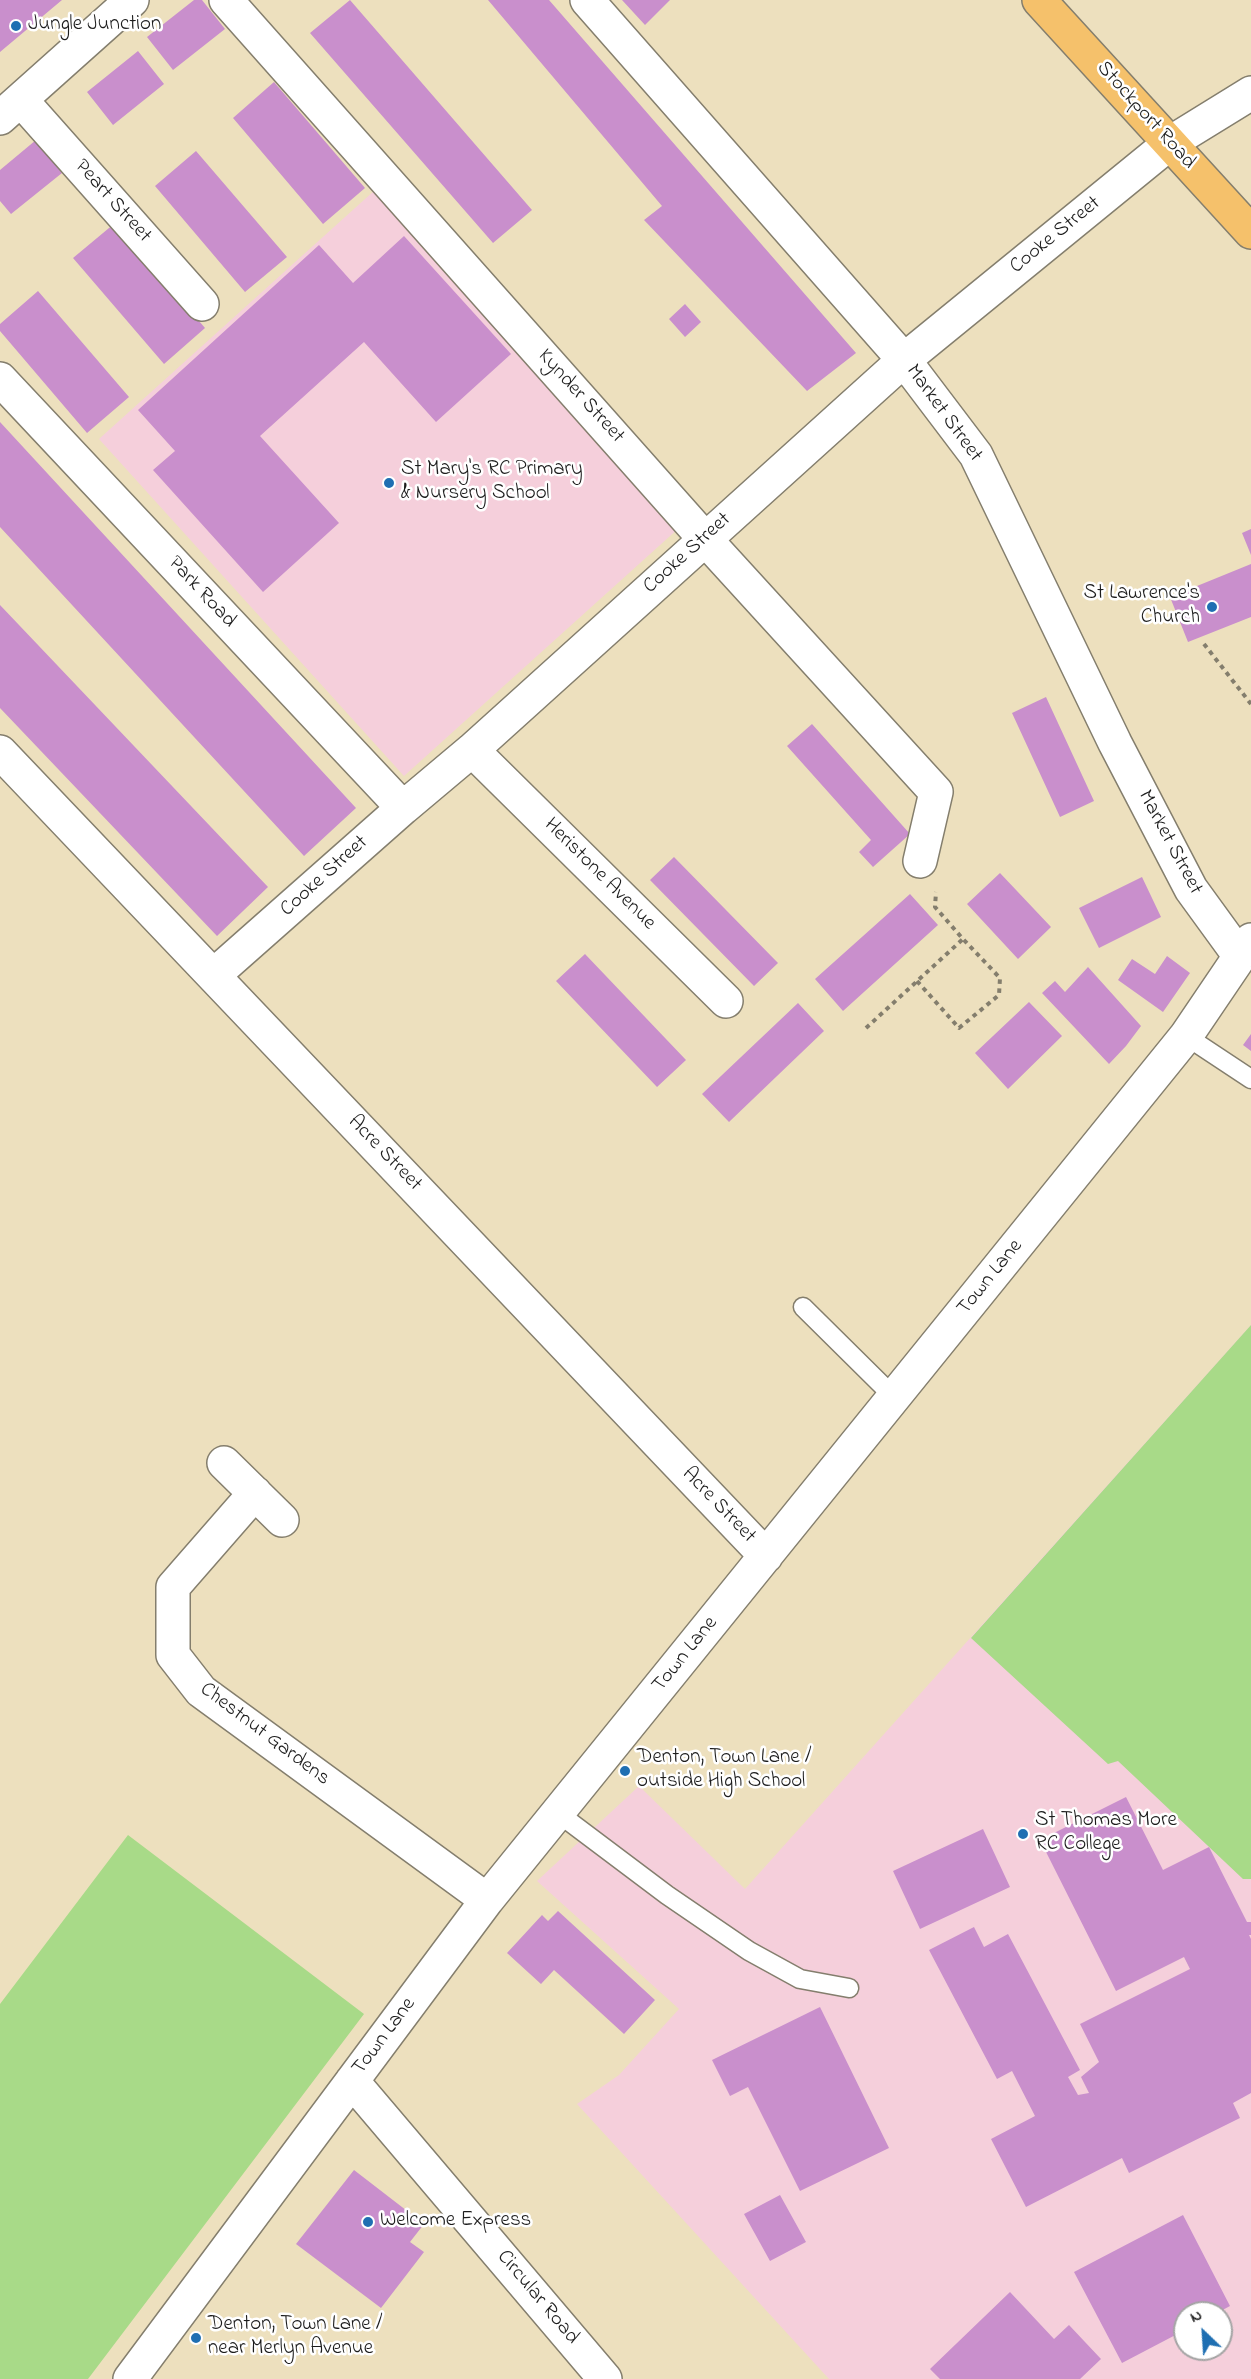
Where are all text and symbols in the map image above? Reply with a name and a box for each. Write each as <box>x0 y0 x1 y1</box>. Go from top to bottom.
place label: Jungle Junction <box>28 13 161 39</box>
marker: Jungle Junction <box>9 19 23 33</box>
street label: Stockport Road <box>1090 57 1200 175</box>
street label: Peart Street <box>68 155 156 249</box>
street label: Cooke Street <box>1006 192 1106 280</box>
street label: Kynder Street <box>531 345 629 449</box>
street label: Market Street <box>899 360 987 468</box>
place label: St Mary's RC Primary & Nursery School <box>401 458 583 508</box>
marker: St Mary's RC Primary & Nursery School <box>382 476 396 490</box>
street label: Cooke Street <box>639 508 737 600</box>
street label: Park Road <box>161 552 241 634</box>
place label: St Lawrence's Church <box>1083 582 1200 632</box>
marker: St Lawrence's Church <box>1205 600 1219 614</box>
street label: Market Street <box>1131 787 1207 899</box>
street label: Heristone Avenue <box>538 814 660 936</box>
street label: Cooke Street <box>276 831 374 923</box>
street label: Acre Street <box>341 1111 427 1197</box>
street label: Town Lane <box>953 1235 1029 1321</box>
street label: Acre Street <box>675 1463 761 1549</box>
street label: Town Lane <box>648 1612 724 1698</box>
street label: Chestnut Gardens <box>194 1678 334 1792</box>
place label: Denton, Town Lane / outside High School <box>637 1746 811 1796</box>
marker: Denton, Town Lane / outside High School <box>618 1764 632 1778</box>
place label: St Thomas More RC College <box>1035 1809 1177 1859</box>
marker: St Thomas More RC College <box>1016 1827 1030 1841</box>
street label: Town Lane <box>348 1993 422 2081</box>
place label: Welcome Express <box>380 2209 531 2235</box>
marker: Welcome Express <box>361 2215 375 2229</box>
street label: Circular Road <box>490 2246 584 2350</box>
north arrow <box>1173 2301 1233 2361</box>
text: N <box>1186 2303 1206 2330</box>
place label: Denton, Town Lane / near Merlyn Avenue <box>208 2313 382 2363</box>
marker: Denton, Town Lane / near Merlyn Avenue <box>189 2331 203 2345</box>

